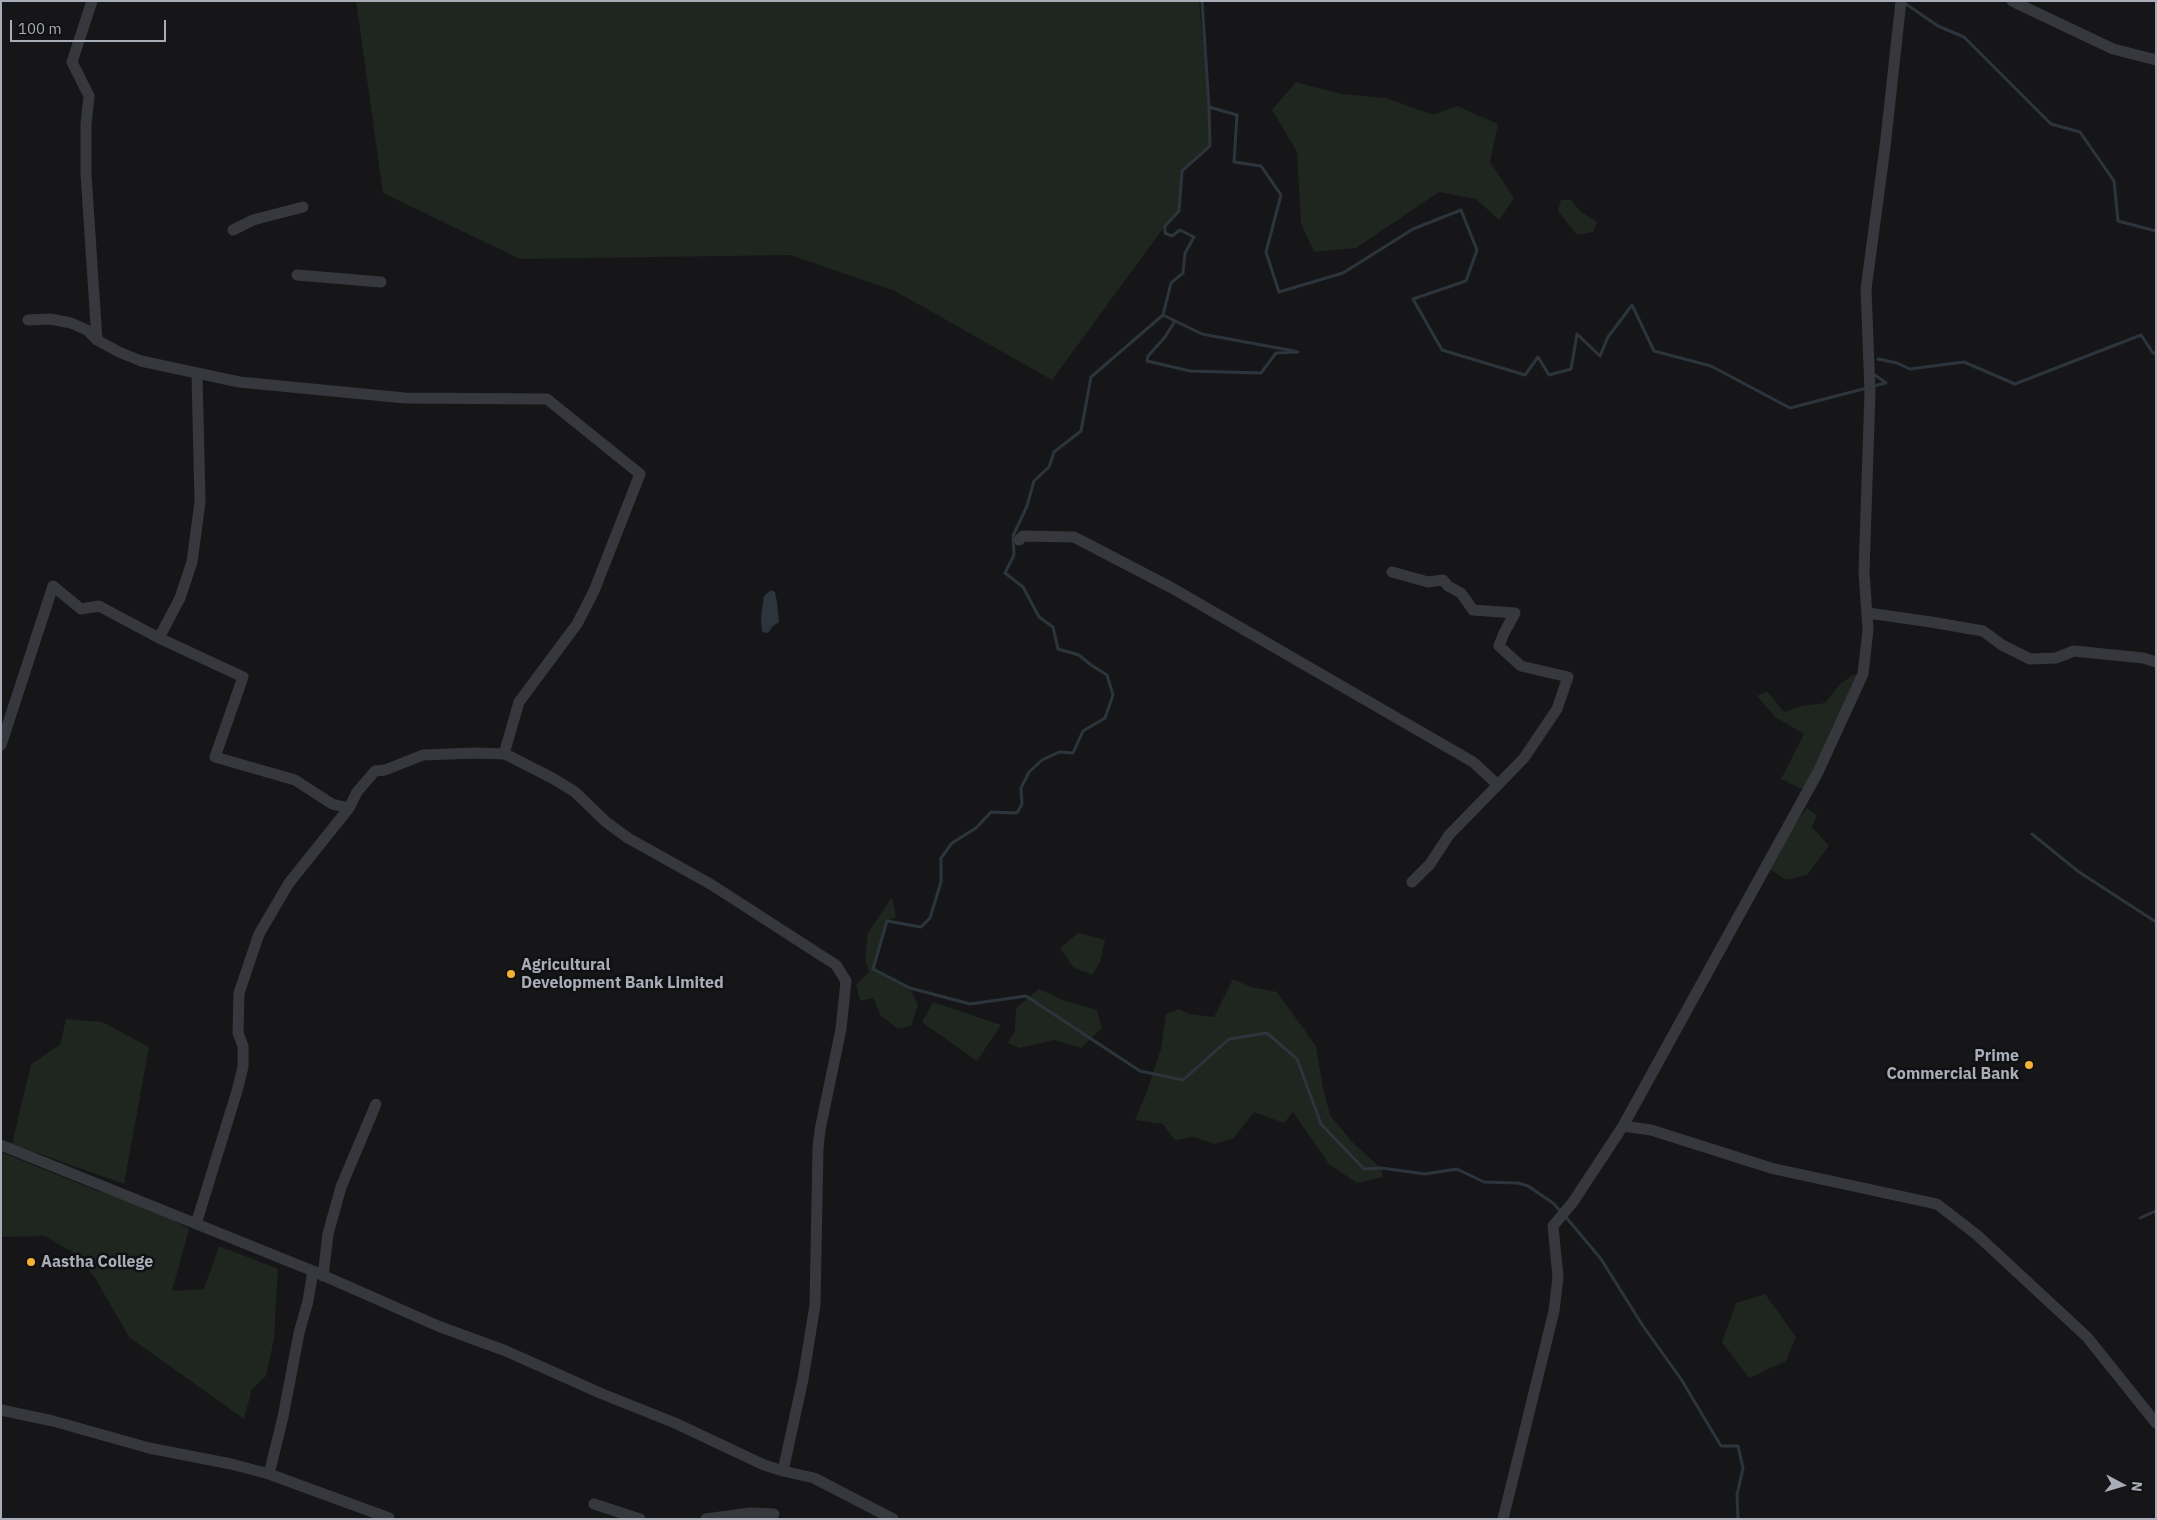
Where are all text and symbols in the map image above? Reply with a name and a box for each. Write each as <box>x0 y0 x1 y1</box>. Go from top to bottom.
scale bar <box>12 10 169 42</box>
text: 100 m <box>18 19 62 38</box>
place label: Agricultural Development Bank Limited <box>521 955 724 993</box>
marker: Agricultural Development Bank Limited <box>505 968 517 980</box>
place label: Prime Commercial Bank <box>1886 1046 2019 1084</box>
marker: Prime Commercial Bank <box>2023 1059 2035 1071</box>
place label: Aastha College <box>41 1252 153 1272</box>
marker: Aastha College <box>25 1256 37 1268</box>
north arrow <box>2097 1460 2147 1510</box>
text: N <box>2127 1481 2146 1493</box>

